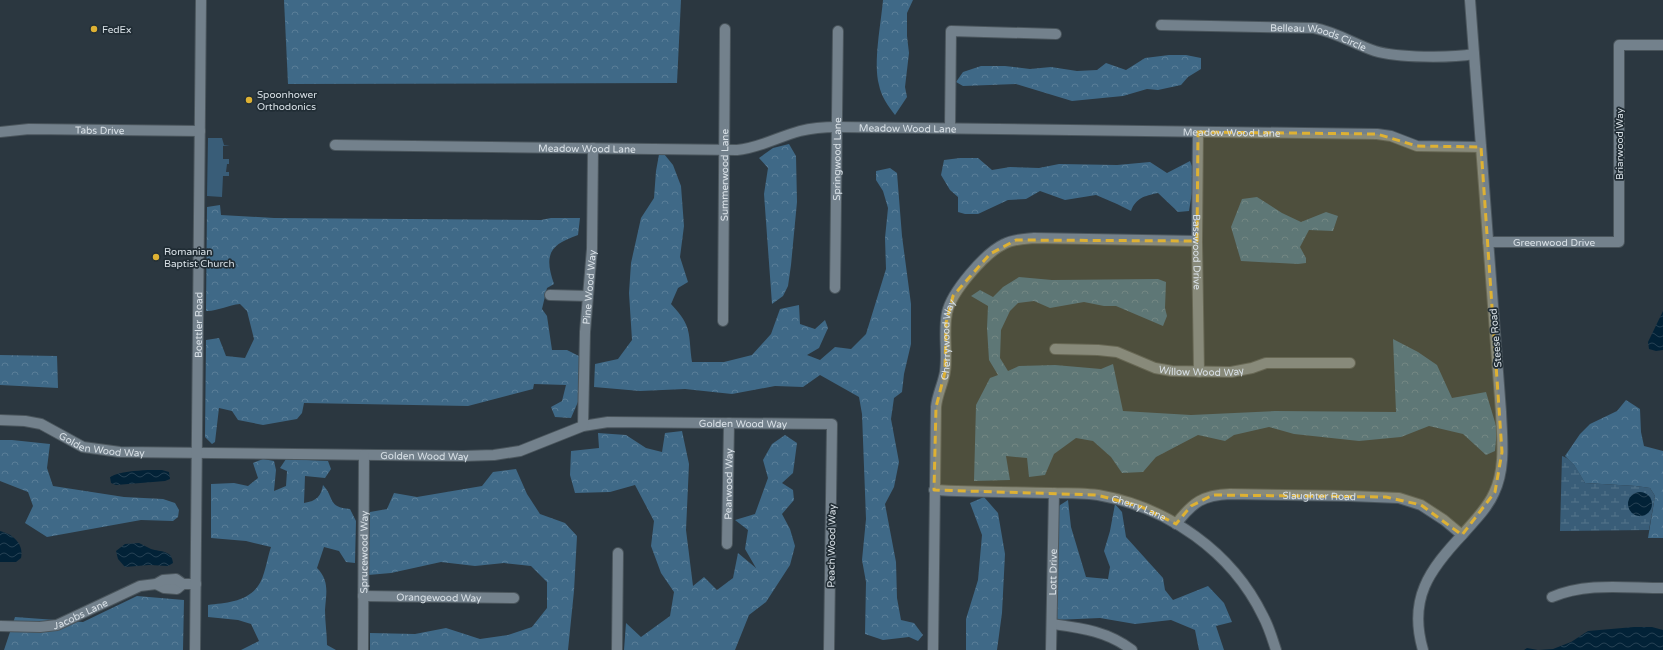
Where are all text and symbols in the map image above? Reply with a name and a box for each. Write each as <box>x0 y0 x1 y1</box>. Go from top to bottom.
street label: Belleau Woods Circle <box>1270 22 1368 54</box>
marker: FedEx <box>89 24 99 34</box>
place label: FedEx <box>102 24 131 36</box>
place label: Spoonhower Orthodonics <box>257 89 317 113</box>
marker: Spoonhower Orthodonics <box>244 95 254 105</box>
street label: Briarwood Way <box>1614 107 1626 180</box>
street label: Springwood Lane <box>831 117 844 201</box>
street label: Meadow Wood Lane <box>859 122 957 136</box>
street label: Tabs Drive <box>75 125 125 137</box>
street label: Meadow Wood Lane <box>1183 126 1281 140</box>
street label: Summerwood Lane <box>719 129 731 221</box>
street label: Meadow Wood Lane <box>538 143 636 156</box>
street label: Basswood Drive <box>1190 214 1203 290</box>
street label: Greenwood Drive <box>1513 237 1595 249</box>
place label: Romanian Baptist Church <box>164 246 235 270</box>
street label: Pine Wood Way <box>581 249 599 325</box>
marker: Romanian Baptist Church <box>151 252 161 262</box>
street label: Boettler Road <box>193 292 205 358</box>
street label: Cherrywood Way <box>938 297 959 381</box>
street label: Steese Road <box>1487 308 1505 368</box>
street label: Willow Wood Way <box>1158 364 1246 379</box>
street label: Golden Wood Way <box>699 418 788 431</box>
street label: Golden Wood Way <box>57 430 145 459</box>
street label: Pearwood Way <box>722 448 736 520</box>
street label: Golden Wood Way <box>380 450 469 463</box>
street label: Slaughter Road <box>1282 490 1356 503</box>
street label: Cherry Lane <box>1110 493 1168 524</box>
street label: Peach Wood Way <box>825 504 839 588</box>
street label: Sprucewood Way <box>358 510 371 593</box>
street label: Lott Drive <box>1047 548 1060 596</box>
street label: Orangewood Way <box>396 591 482 605</box>
street label: Jacobs Lane <box>53 597 110 632</box>

